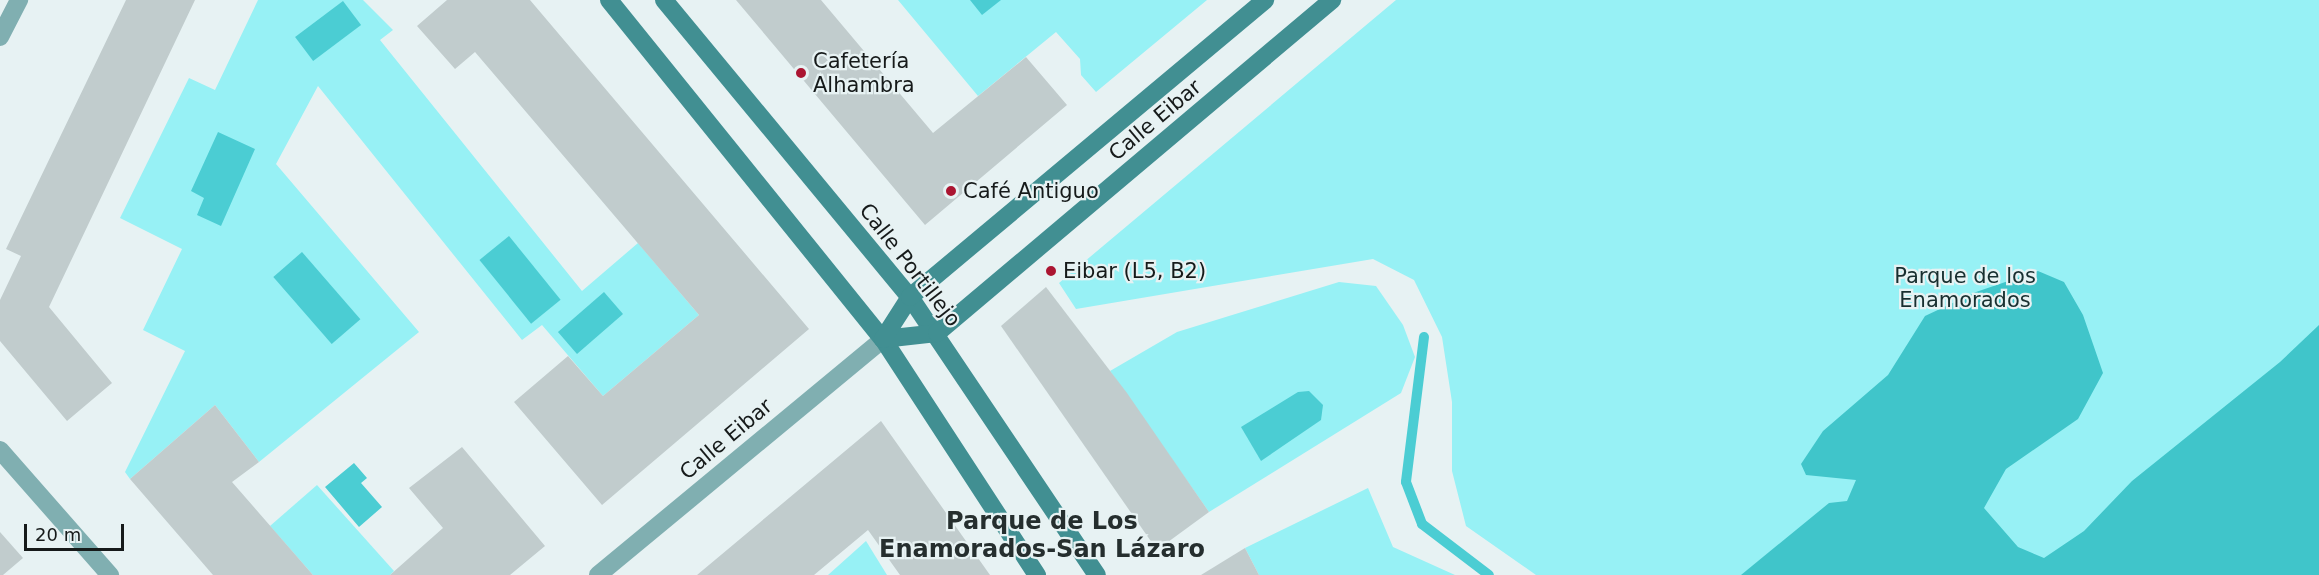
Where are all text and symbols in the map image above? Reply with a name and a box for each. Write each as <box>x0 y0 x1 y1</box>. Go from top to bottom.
place label: Cafetería Alhambra <box>813 48 915 98</box>
marker: Cafetería Alhambra <box>794 66 808 80</box>
street label: Calle Eibar <box>1104 74 1206 166</box>
place label: Café Antiguo <box>963 178 1099 204</box>
marker: Café Antiguo <box>944 184 958 198</box>
street label: Calle Portillejo <box>854 198 966 332</box>
place label: Eibar (L5, B2) <box>1063 258 1206 284</box>
park label: Parque de los Enamorados <box>1894 263 2036 313</box>
marker: Eibar (L5, B2) <box>1044 264 1058 278</box>
street label: Calle Eibar <box>675 393 777 485</box>
district label: Parque de Los Enamorados-San Lázaro <box>879 508 1205 564</box>
scale bar <box>27 512 128 550</box>
text: 20 m <box>35 524 81 545</box>

